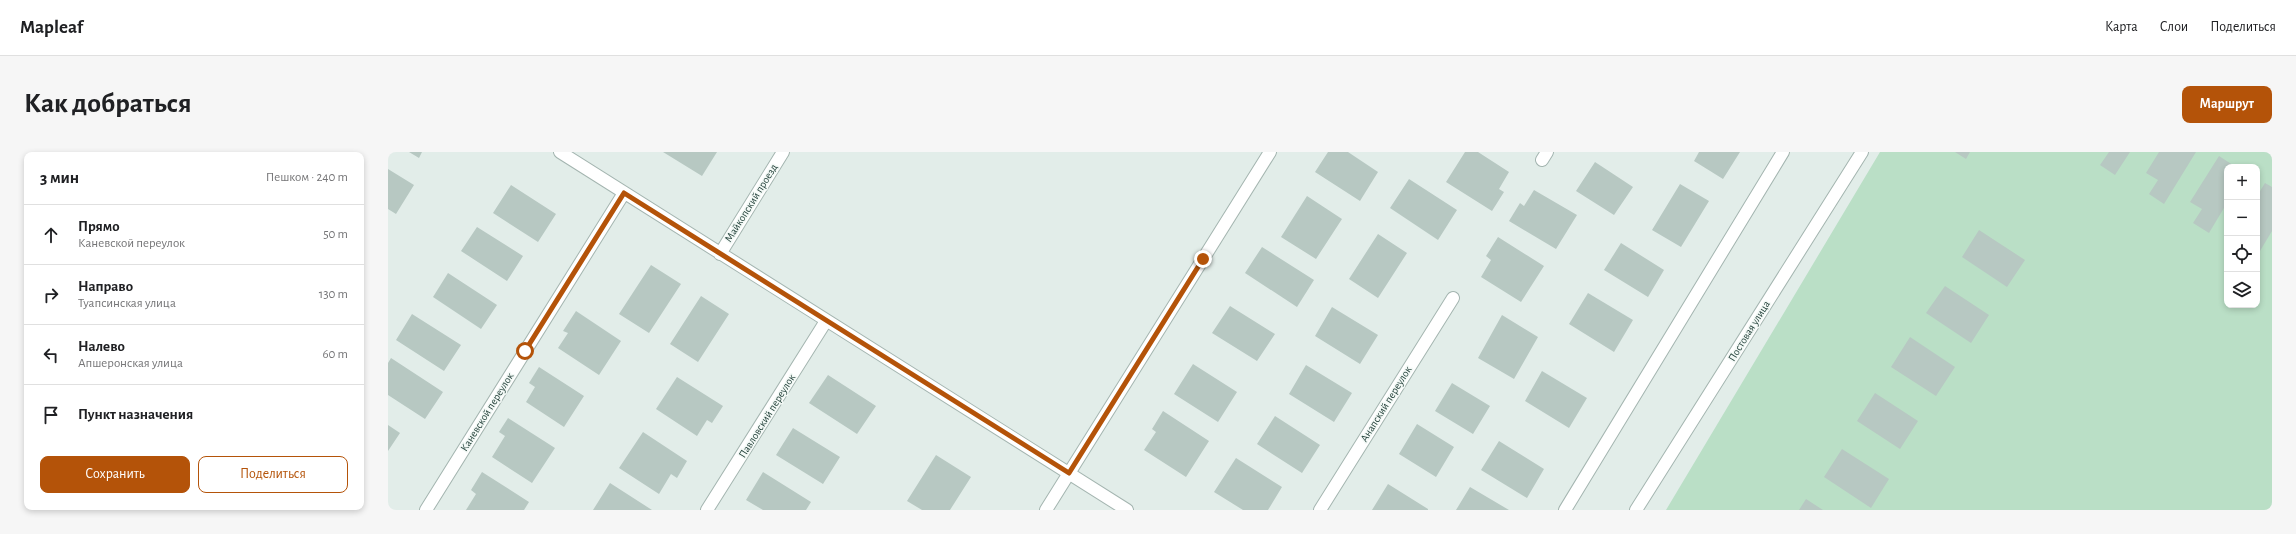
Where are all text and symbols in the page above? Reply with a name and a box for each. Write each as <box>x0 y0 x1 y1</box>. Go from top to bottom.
text: Mapleaf <box>20 18 83 37</box>
text: Карта <box>2105 20 2138 34</box>
text: Слои <box>2160 20 2188 34</box>
text: Поделиться <box>2210 20 2276 34</box>
button: Маршрут <box>2182 86 2272 123</box>
text: Как добраться <box>24 90 192 118</box>
street label: Майкопский проезд <box>723 162 780 244</box>
map controls <box>2224 164 2260 308</box>
button: + <box>2224 164 2260 200</box>
text: 3 мин <box>40 169 79 186</box>
text: Пешком · 240 m <box>266 171 348 184</box>
button: − <box>2224 200 2260 236</box>
text: Прямо <box>78 219 120 234</box>
icon: ahead <box>40 224 62 246</box>
text: 50 m <box>323 228 348 241</box>
button: locate <box>2224 236 2260 272</box>
text: Каневской переулок <box>78 237 185 250</box>
route end <box>1194 250 1212 268</box>
button: layers <box>2224 272 2260 308</box>
text: Направо <box>78 279 133 294</box>
icon: right <box>40 284 62 306</box>
text: 130 m <box>319 288 348 301</box>
text: Туапсинская улица <box>78 297 176 310</box>
street label: Постовая улица <box>1726 299 1772 363</box>
text: Налево <box>78 339 125 354</box>
route start <box>516 342 534 360</box>
icon: left <box>40 344 62 366</box>
text: 60 m <box>322 348 348 361</box>
text: Апшеронская улица <box>78 357 183 370</box>
street label: Анапский переулок <box>1358 364 1414 444</box>
street label: Каневской переулок <box>458 371 516 453</box>
street label: Павловский переулок <box>737 372 797 460</box>
icon: arrive <box>40 404 62 426</box>
text: Пункт назначения <box>78 407 193 422</box>
button: Сохранить <box>40 456 190 493</box>
button: Поделиться <box>198 456 348 493</box>

